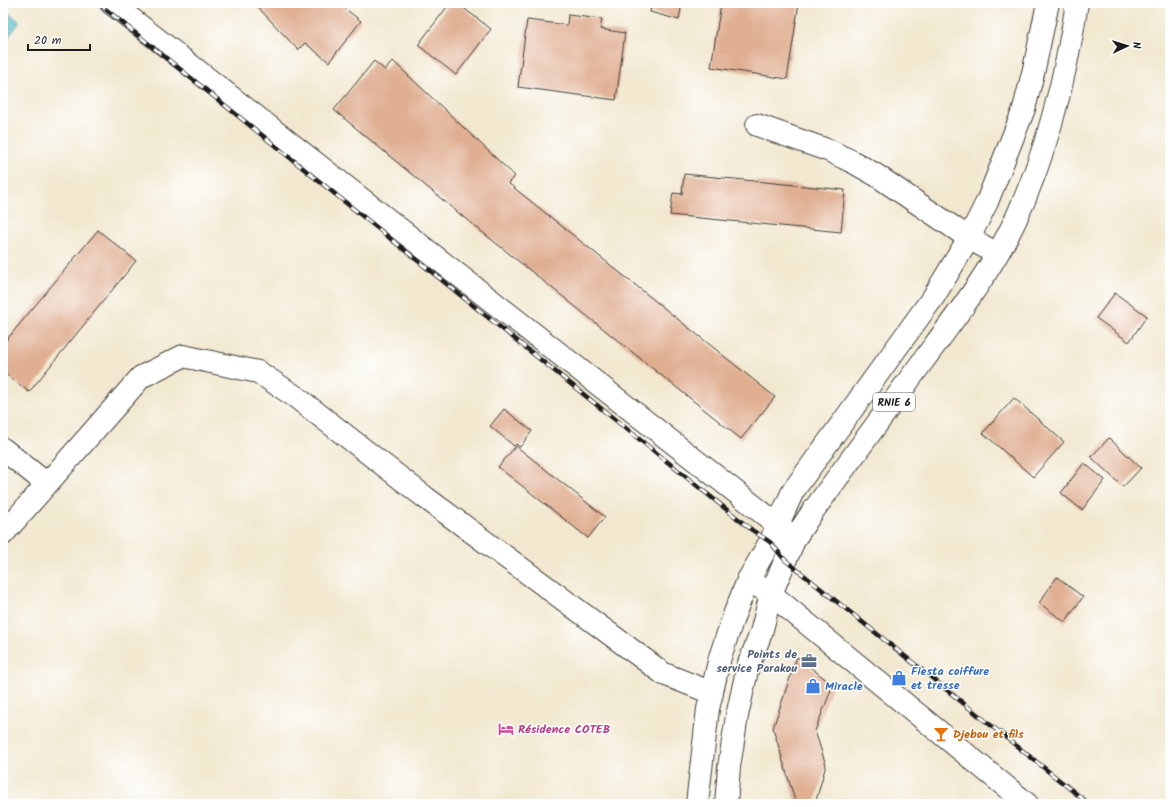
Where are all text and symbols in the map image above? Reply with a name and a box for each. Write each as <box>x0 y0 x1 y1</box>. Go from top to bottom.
scale bar <box>28 26 90 52</box>
north arrow <box>1107 26 1147 66</box>
text: 20 m <box>34 31 62 50</box>
text: N <box>1127 41 1145 50</box>
road number: RNIE 6 <box>873 393 915 411</box>
place label: Points de service Parakou <box>716 645 797 678</box>
office icon: Points de service Parakou <box>800 652 818 670</box>
place label: Fiesta coiffure et tresse <box>911 662 989 695</box>
shop icon: Fiesta coiffure et tresse <box>890 669 908 687</box>
shop icon: Miracle <box>804 677 822 695</box>
place label: Miracle <box>825 677 863 696</box>
hotel icon: Résidence COTEB <box>497 720 515 738</box>
place label: Résidence COTEB <box>518 720 610 739</box>
bar icon: Djebou et fils <box>932 725 950 743</box>
place label: Djebou et fils <box>953 725 1024 744</box>

